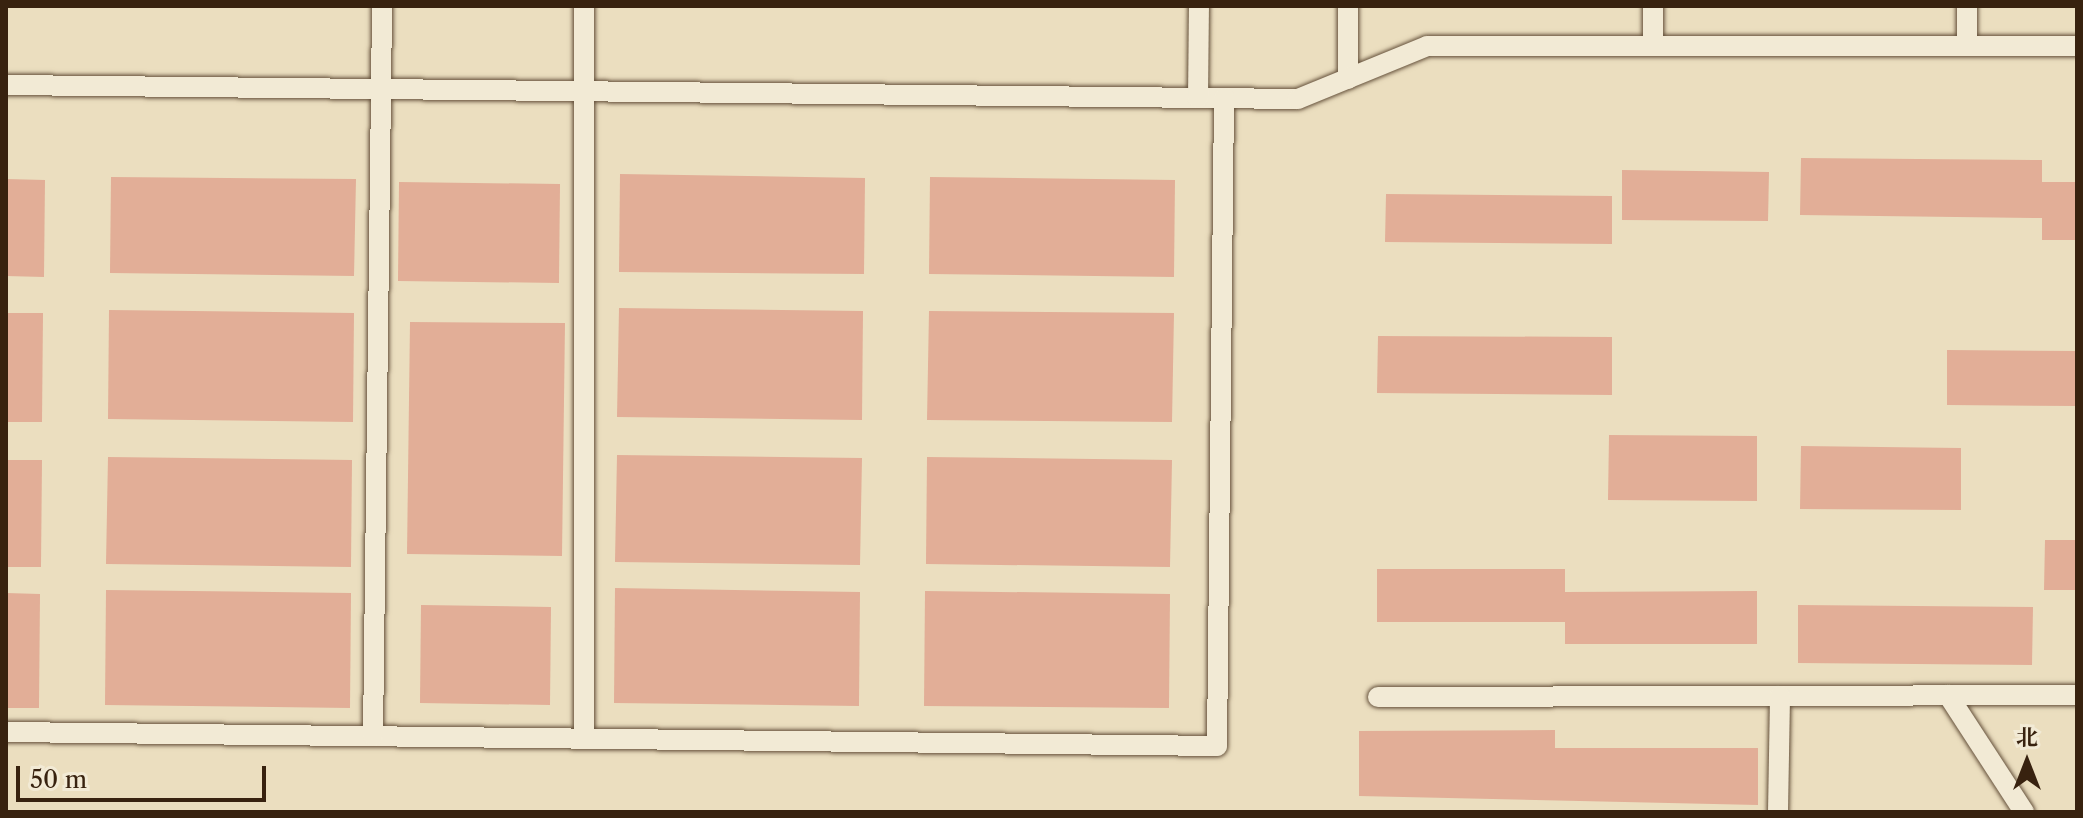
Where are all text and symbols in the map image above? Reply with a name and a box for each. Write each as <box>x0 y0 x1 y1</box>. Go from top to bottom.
north arrow <box>1987 722 2067 802</box>
text: 北 <box>2016 724 2038 751</box>
scale bar <box>20 750 270 800</box>
text: 50 m <box>30 765 87 794</box>

